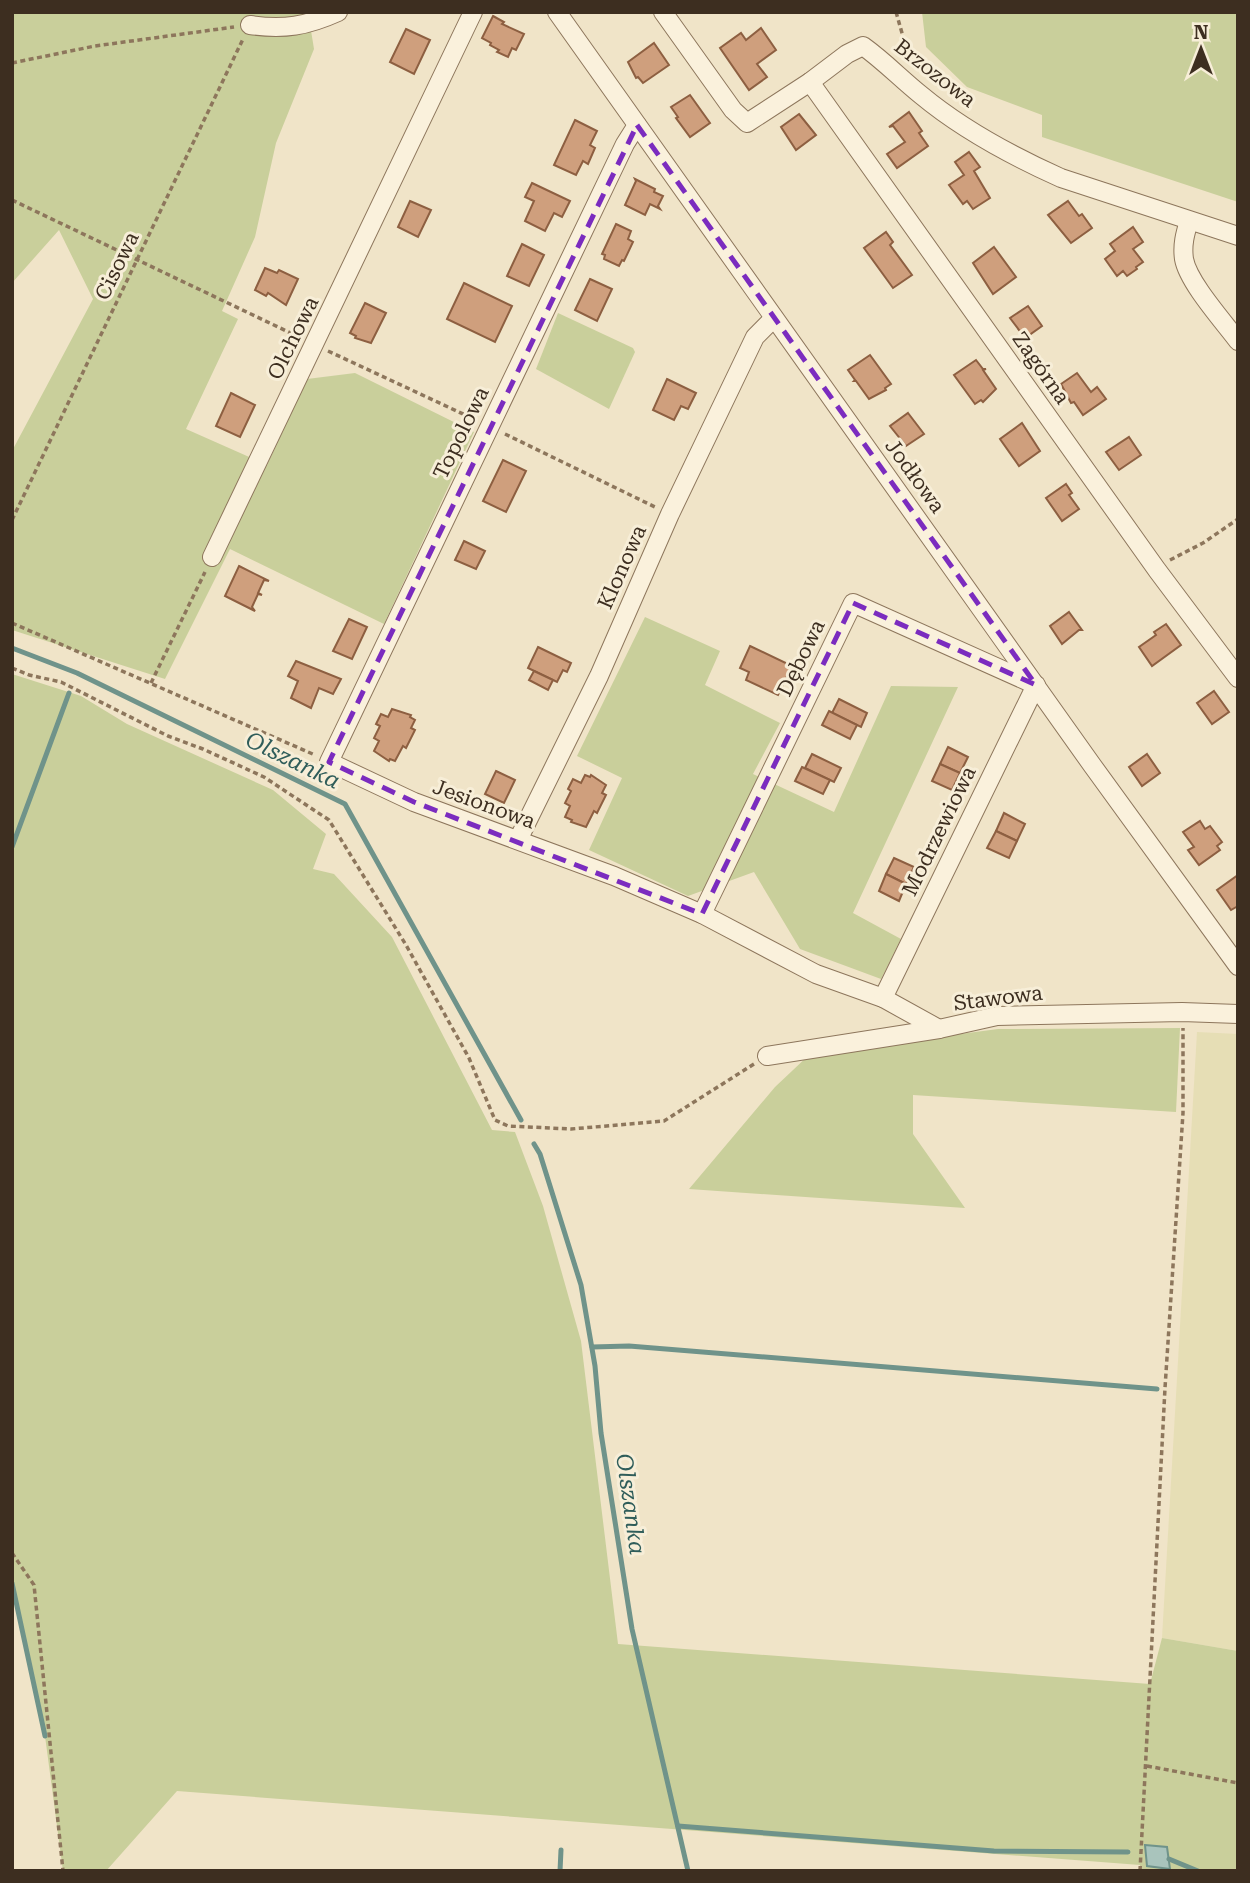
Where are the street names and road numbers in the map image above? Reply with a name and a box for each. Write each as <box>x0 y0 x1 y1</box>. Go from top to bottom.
street label: Brzozowa <box>890 34 981 112</box>
street label: Cisowa <box>90 227 144 304</box>
street label: Olchowa <box>263 292 324 383</box>
street label: Zagórna <box>1008 327 1075 409</box>
street label: Topolowa <box>428 382 494 483</box>
street label: Jodłowa <box>880 434 950 518</box>
street label: Klonowa <box>593 521 651 613</box>
street label: Dębowa <box>772 615 830 700</box>
street label: Modrzewiowa <box>897 762 981 900</box>
street label: Jesionowa <box>430 774 539 834</box>
street label: Stawowa <box>952 981 1044 1015</box>

